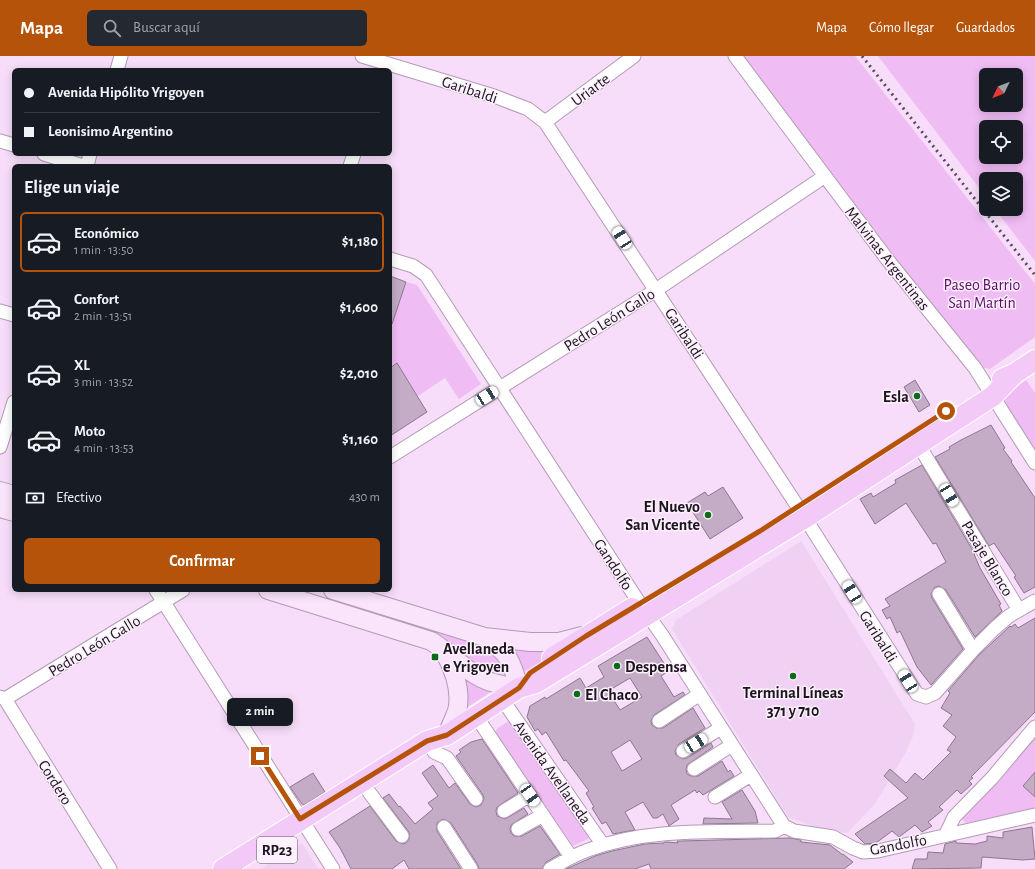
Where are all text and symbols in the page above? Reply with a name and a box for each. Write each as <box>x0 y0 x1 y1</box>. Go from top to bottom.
search box <box>87 10 367 46</box>
icon: search <box>101 17 123 39</box>
text: Mapa <box>20 19 63 38</box>
text: Buscar aquí <box>133 20 200 35</box>
text: Mapa <box>816 21 847 35</box>
text: Cómo llegar <box>869 21 934 35</box>
text: Guardados <box>956 21 1015 35</box>
north arrow <box>979 68 1023 112</box>
map controls <box>979 68 1023 216</box>
street label: Uriarte <box>568 70 613 109</box>
street label: Garibaldi <box>440 73 499 106</box>
text: Avenida Hipólito Yrigoyen <box>48 85 204 100</box>
button: locate <box>979 120 1023 164</box>
text: Leonisimo Argentino <box>48 124 173 139</box>
button: layers <box>979 172 1023 216</box>
text: Elige un viaje <box>24 179 119 197</box>
street label: Malvinas Argentinas <box>842 204 933 314</box>
icon: car <box>26 224 62 260</box>
car <box>610 225 634 251</box>
text: Económico <box>74 226 139 241</box>
text: $1,180 <box>342 234 378 249</box>
text: 1 min · 13:50 <box>74 244 133 257</box>
park label: Paseo Barrio San Martín <box>944 277 1021 311</box>
street label: Pedro León Gallo <box>561 285 658 354</box>
icon: car <box>26 290 62 326</box>
text: Confort <box>74 292 119 307</box>
text: $1,600 <box>340 300 378 315</box>
street label: Garibaldi <box>662 305 707 362</box>
text: 2 min · 13:51 <box>74 310 132 323</box>
icon: car <box>26 356 62 392</box>
text: XL <box>74 358 90 373</box>
text: $2,010 <box>340 366 378 381</box>
text: 3 min · 13:52 <box>74 376 133 389</box>
car <box>474 385 500 407</box>
place label: Esla <box>883 389 909 405</box>
marker: Esla <box>912 391 922 401</box>
route start <box>937 402 955 420</box>
icon: car <box>26 422 62 458</box>
text: Moto <box>74 424 106 439</box>
text: $1,160 <box>342 432 378 447</box>
text: 4 min · 13:53 <box>74 442 134 455</box>
car <box>938 482 960 508</box>
icon: cash <box>24 487 46 509</box>
text: Efectivo <box>56 490 102 505</box>
text: 430 m <box>349 491 380 504</box>
place label: El Nuevo San Vicente <box>625 499 700 533</box>
marker: El Nuevo San Vicente <box>703 510 713 520</box>
street label: Pasaje Blanco <box>958 518 1016 600</box>
street label: Gandolfo <box>591 536 636 593</box>
button: Confirmar <box>24 538 380 584</box>
car <box>841 579 863 605</box>
street label: Garibaldi <box>856 608 900 665</box>
street label: Pedro León Gallo <box>46 612 143 679</box>
place label: Avellaneda e Yrigoyen <box>443 641 515 676</box>
marker: Avellaneda e Yrigoyen <box>430 652 440 662</box>
place label: Despensa <box>625 659 688 675</box>
marker: Despensa <box>612 661 622 671</box>
car <box>897 668 919 694</box>
marker: Terminal Líneas 371 y 710 <box>788 671 798 681</box>
place label: Terminal Líneas 371 y 710 <box>743 685 844 720</box>
place label: El Chaco <box>585 687 639 703</box>
marker: El Chaco <box>572 689 582 699</box>
callout: 2 min <box>227 698 293 726</box>
text: 2 min <box>246 705 274 718</box>
street label: Avenida Avellaneda <box>510 718 594 827</box>
car <box>683 732 709 754</box>
route end <box>251 747 269 765</box>
street label: Cordero <box>35 757 75 808</box>
car <box>518 782 542 808</box>
street label: Gandolfo <box>868 832 928 858</box>
road number: RP23 <box>257 837 297 863</box>

